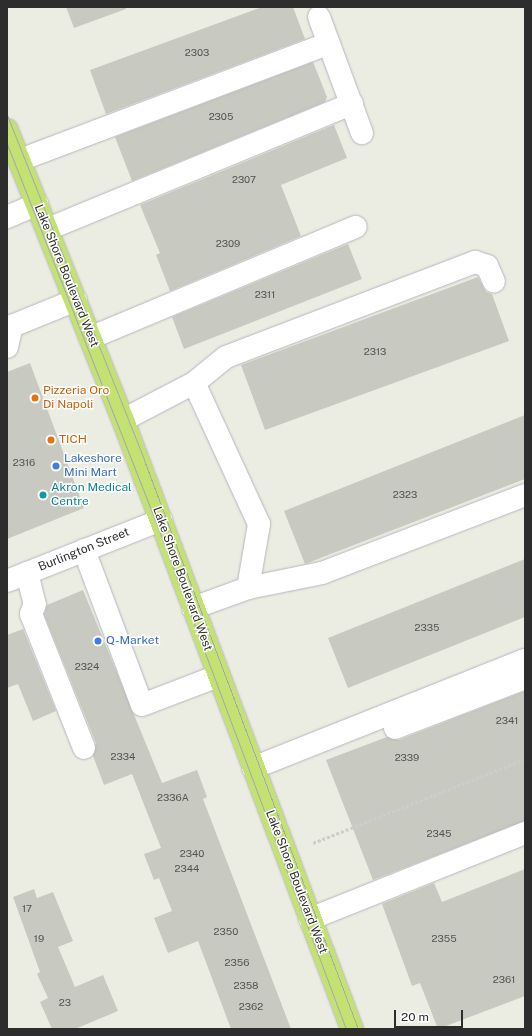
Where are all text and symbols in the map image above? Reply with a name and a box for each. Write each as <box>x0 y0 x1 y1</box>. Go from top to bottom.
house number: 2303 <box>185 47 209 59</box>
house number: 2305 <box>209 111 233 123</box>
house number: 2307 <box>232 174 256 186</box>
street label: Lake Shore Boulevard West <box>31 202 101 350</box>
house number: 2309 <box>216 238 240 250</box>
house number: 2311 <box>255 289 275 301</box>
house number: 2313 <box>364 346 386 358</box>
place label: Pizzeria Oro Di Napoli <box>43 384 109 412</box>
marker: Pizzeria Oro Di Napoli <box>30 393 40 403</box>
place label: TICH <box>59 433 87 447</box>
marker: TICH <box>46 435 56 445</box>
place label: Lakeshore Mini Mart <box>64 452 122 480</box>
house number: 2316 <box>13 457 35 469</box>
marker: Lakeshore Mini Mart <box>51 461 61 471</box>
place label: Akron Medical Centre <box>51 481 132 509</box>
house number: 2323 <box>393 489 417 501</box>
marker: Akron Medical Centre <box>38 490 48 500</box>
street label: Lake Shore Boulevard West <box>149 505 215 653</box>
street label: Burlington Street <box>36 525 132 575</box>
house number: 2335 <box>415 622 439 634</box>
place label: Q-Market <box>106 634 159 648</box>
marker: Q-Market <box>93 636 103 646</box>
house number: 2324 <box>75 661 99 673</box>
house number: 2341 <box>496 715 518 727</box>
house number: 2334 <box>111 751 135 763</box>
house number: 2339 <box>395 752 419 764</box>
house number: 2336A <box>157 792 189 804</box>
street label: Lake Shore Boulevard West <box>262 808 330 956</box>
house number: 2345 <box>427 828 451 840</box>
house number: 2340 <box>180 848 204 860</box>
house number: 2344 <box>175 863 199 875</box>
house number: 17 <box>22 903 32 915</box>
house number: 2350 <box>214 926 238 938</box>
house number: 19 <box>34 933 44 945</box>
house number: 2355 <box>431 933 457 945</box>
house number: 2356 <box>225 957 249 969</box>
house number: 2361 <box>493 974 515 986</box>
house number: 2358 <box>233 980 259 992</box>
house number: 23 <box>59 997 71 1009</box>
house number: 2362 <box>239 1001 263 1013</box>
scale bar <box>396 1002 465 1028</box>
text: 20 m <box>401 1010 429 1024</box>

